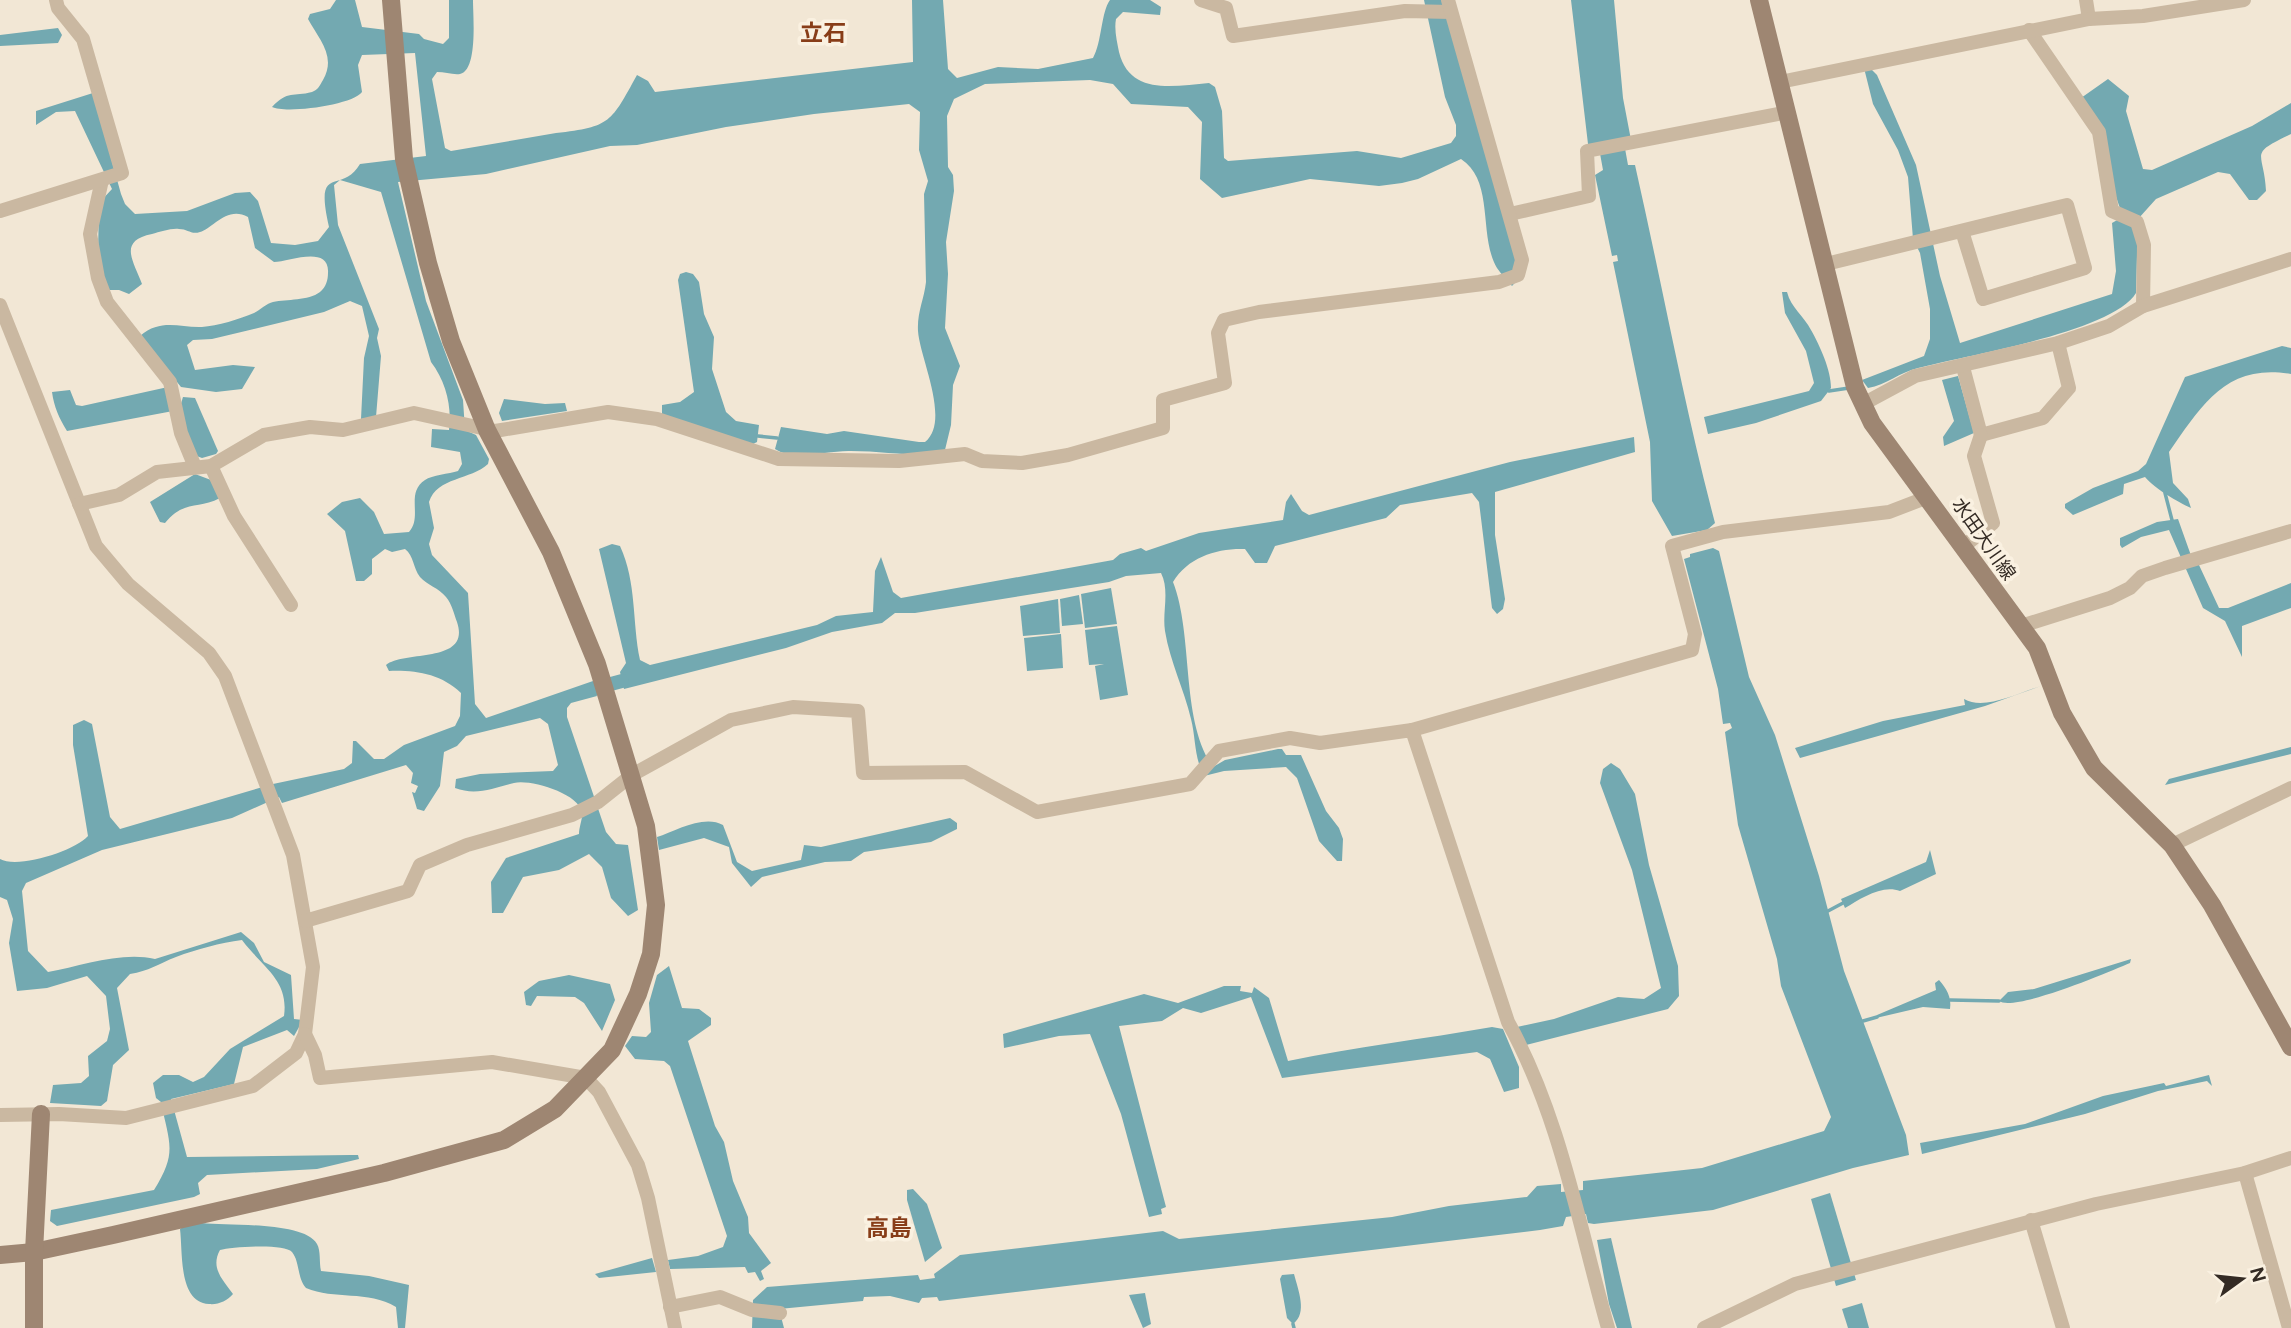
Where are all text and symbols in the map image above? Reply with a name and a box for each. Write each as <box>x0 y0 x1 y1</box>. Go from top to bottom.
district label: 立石 <box>800 19 846 47</box>
street label: 水田大川線 <box>1947 493 2021 585</box>
district label: 高島 <box>866 1214 912 1242</box>
north arrow <box>2207 1244 2277 1314</box>
text: N <box>2245 1265 2271 1285</box>

